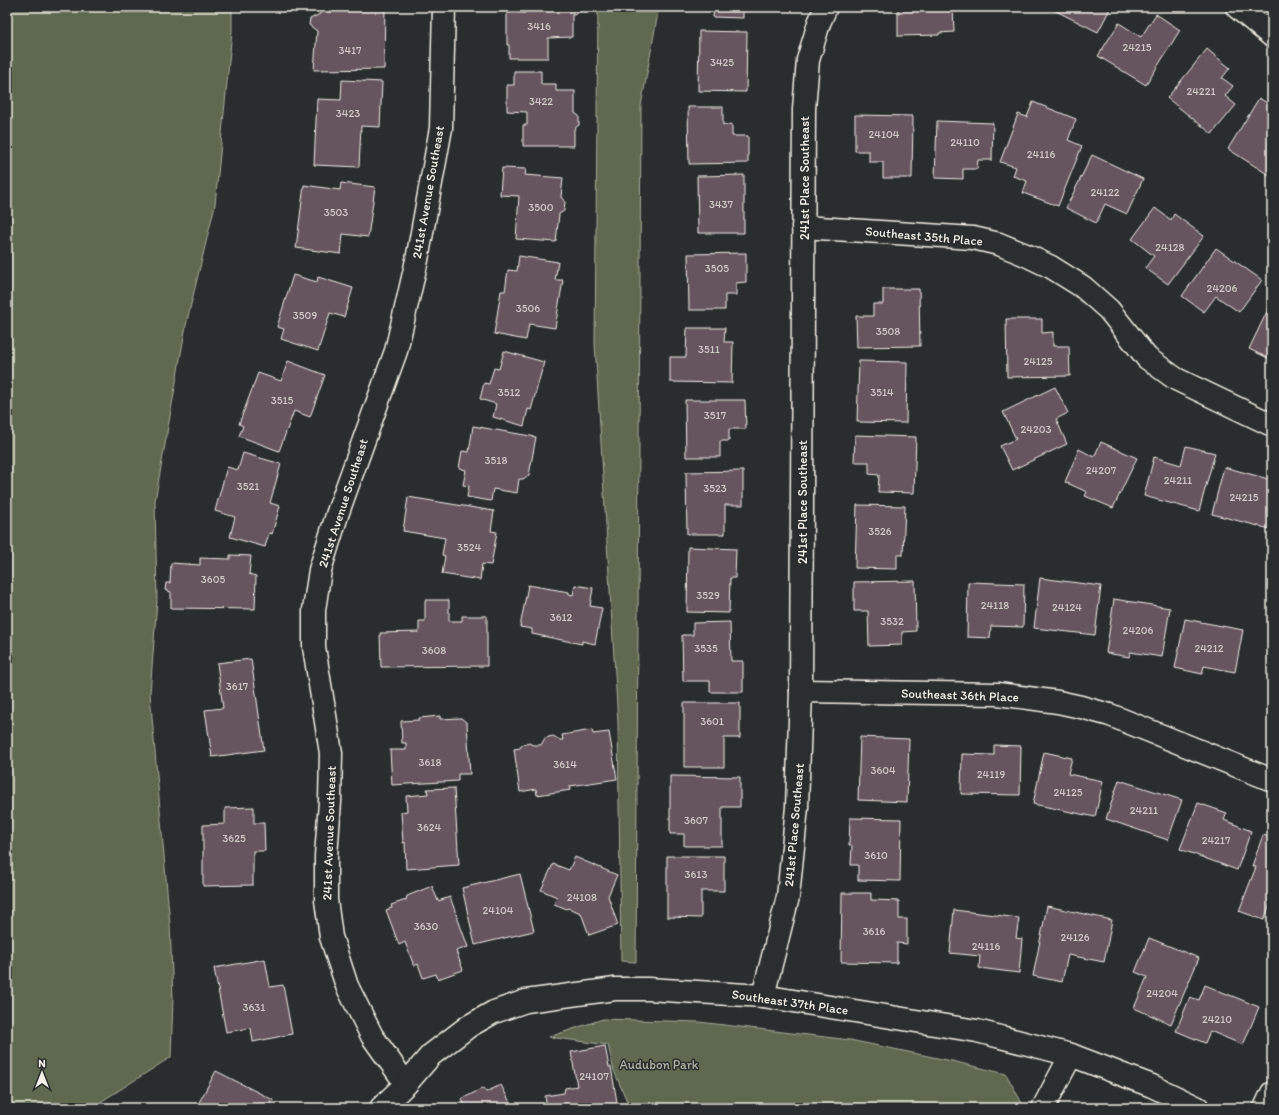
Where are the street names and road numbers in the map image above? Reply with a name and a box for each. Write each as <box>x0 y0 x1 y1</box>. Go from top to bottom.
street label: 241st Place Southeast <box>797 116 812 240</box>
street label: 241st Avenue Southeast <box>409 124 447 260</box>
street label: Southeast 35th Place <box>865 223 983 249</box>
street label: 241st Avenue Southeast <box>315 436 371 569</box>
street label: 241st Place Southeast <box>795 440 810 564</box>
street label: Southeast 36th Place <box>901 685 1019 705</box>
street label: 241st Place Southeast <box>781 763 807 887</box>
street label: 241st Avenue Southeast <box>319 765 339 901</box>
street label: Southeast 37th Place <box>731 986 849 1018</box>

